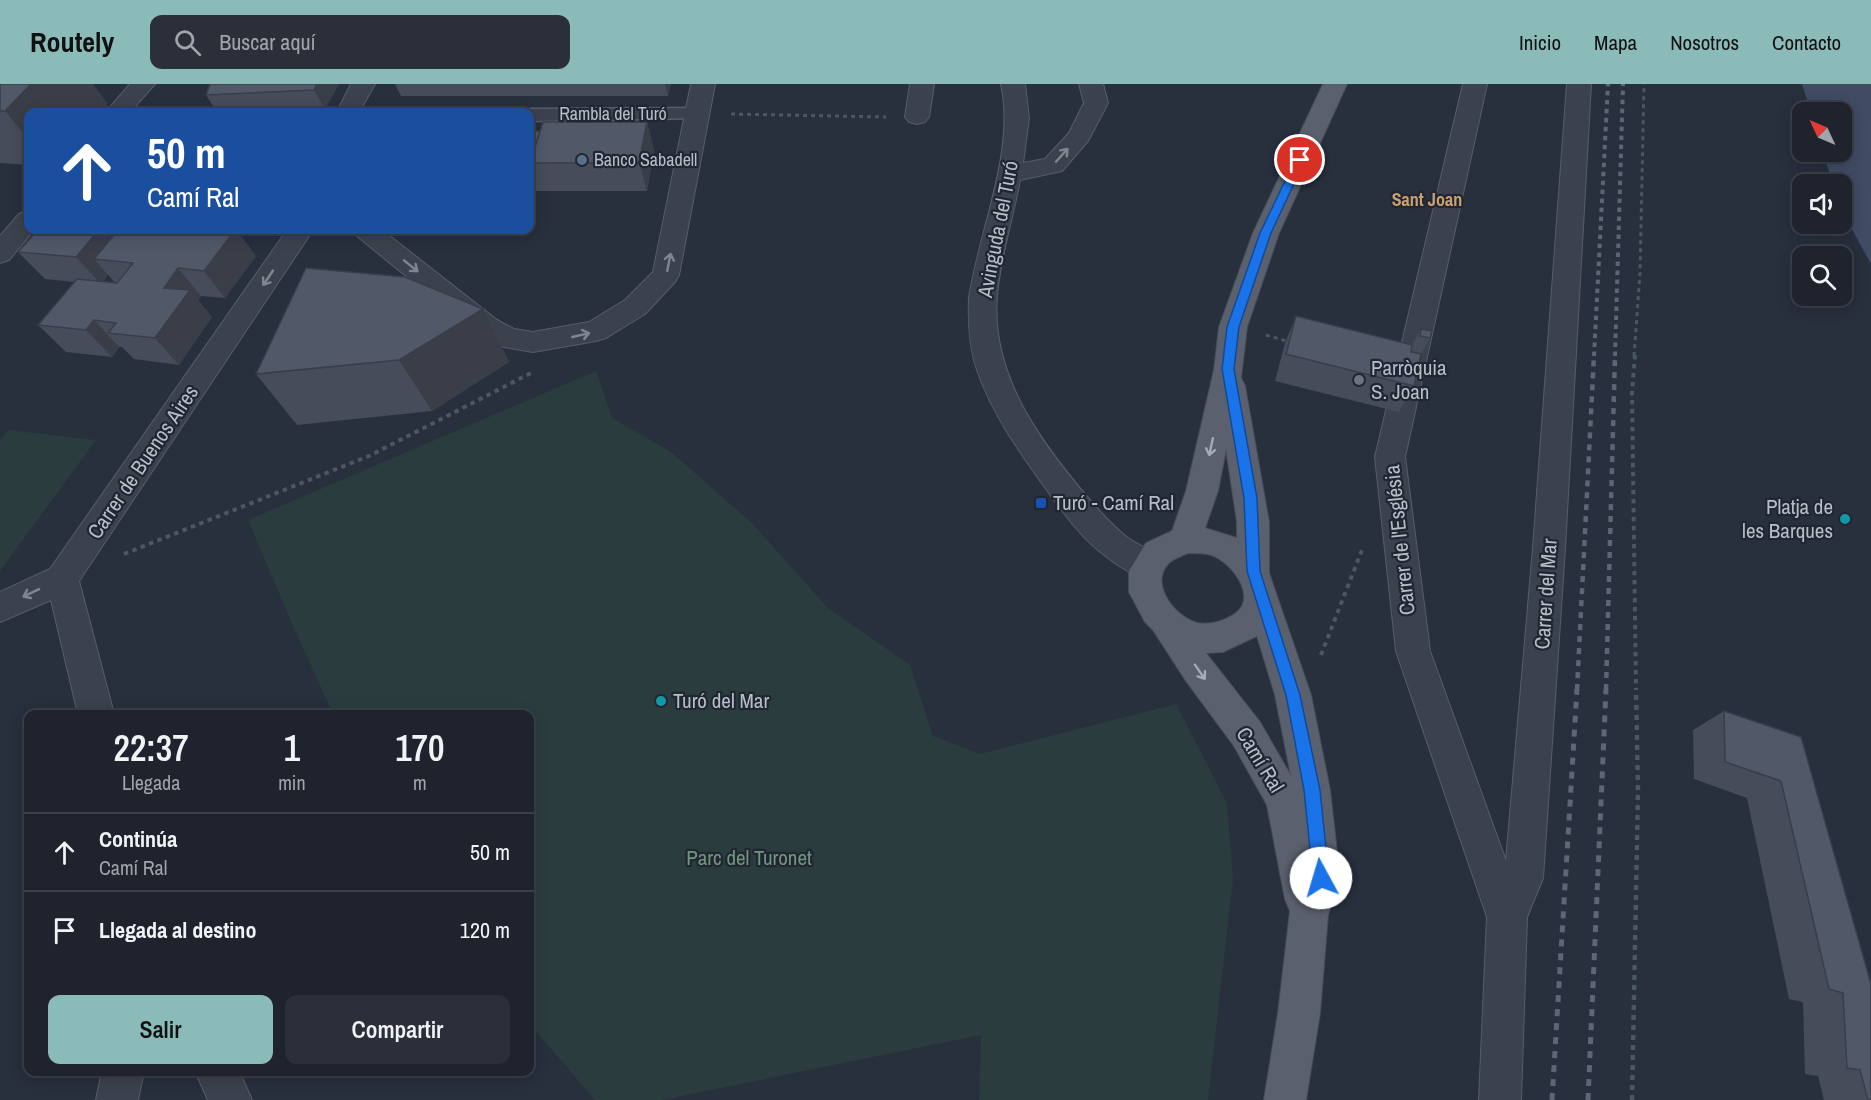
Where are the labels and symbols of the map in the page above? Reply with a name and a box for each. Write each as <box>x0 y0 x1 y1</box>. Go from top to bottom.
street label: Rambla del Turó <box>559 101 667 126</box>
north arrow <box>1792 102 1852 162</box>
pin <box>1274 134 1325 185</box>
place label: Banco Sabadell <box>594 147 697 172</box>
one-way arrow <box>1055 148 1069 163</box>
marker: Banco Sabadell <box>575 153 589 167</box>
street label: Avinguda del Turó <box>970 158 1025 301</box>
district label: Sant Joan <box>1392 187 1462 212</box>
one-way arrow <box>664 252 675 272</box>
one-way arrow <box>403 260 419 273</box>
one-way arrow <box>261 269 273 286</box>
one-way arrow <box>571 328 590 340</box>
place label: Parròquia S. Joan <box>1371 353 1447 406</box>
marker: Parròquia S. Joan <box>1352 373 1366 387</box>
street label: Carrer de Buenos Aires <box>80 379 205 544</box>
one-way arrow <box>1205 438 1217 457</box>
street label: Carrer de l'Església <box>1377 463 1422 616</box>
place label: Turó - Camí Ral <box>1053 488 1174 517</box>
place label: Platja de les Barques <box>1742 492 1833 545</box>
marker: Turó - Camí Ral <box>1034 496 1048 510</box>
marker: Platja de les Barques <box>1838 512 1852 526</box>
street label: Carrer del Mar <box>1527 537 1564 650</box>
one-way arrow <box>23 588 41 600</box>
one-way arrow <box>1194 663 1206 679</box>
place label: Turó del Mar <box>673 686 769 715</box>
marker: Turó del Mar <box>654 694 668 708</box>
street label: Camí Ral <box>1230 722 1291 798</box>
park label: Parc del Turonet <box>686 843 812 872</box>
position arrow <box>1289 846 1353 910</box>

